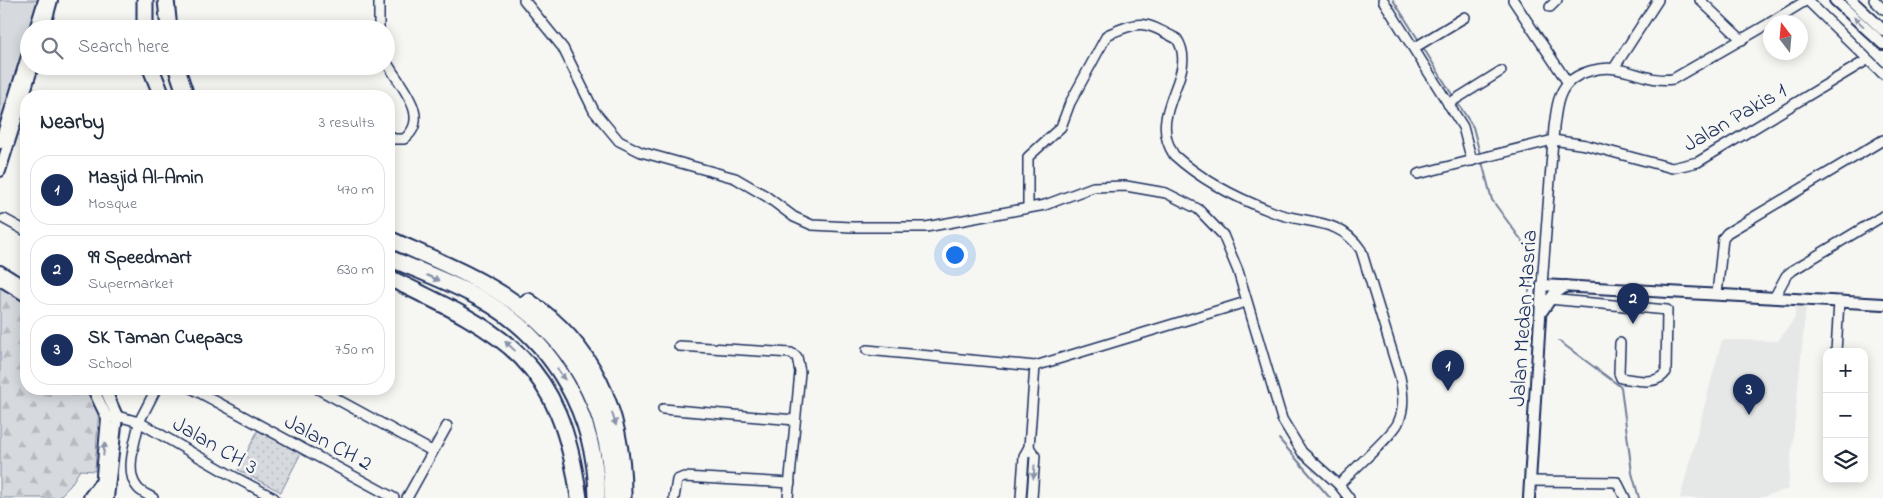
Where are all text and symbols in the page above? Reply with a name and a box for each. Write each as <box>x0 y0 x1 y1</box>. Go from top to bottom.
north arrow <box>1763 15 1808 60</box>
one-way arrow <box>1853 16 1865 28</box>
search box <box>20 20 395 75</box>
icon: search <box>38 34 66 62</box>
text: Search here <box>78 34 169 61</box>
street label: Jalan Pakis 1 <box>1678 76 1793 161</box>
text: Nearby <box>40 108 104 138</box>
text: 3 results <box>319 111 375 135</box>
text: Masjid Al-Amin <box>88 165 203 192</box>
text: 1 <box>54 178 60 202</box>
text: 470 m <box>337 178 374 202</box>
text: Mosque <box>88 192 137 216</box>
street label: Jalan Medan Masria <box>1503 229 1547 408</box>
your location <box>942 242 968 268</box>
text: 99 Speedmart <box>88 245 192 272</box>
text: 2 <box>53 258 61 282</box>
text: 630 m <box>337 258 374 282</box>
text: Supermarket <box>88 272 174 296</box>
one-way arrow <box>426 274 440 282</box>
pin: 2 <box>1617 283 1649 324</box>
text: SK Taman Cuepacs <box>88 325 243 352</box>
text: 3 <box>54 338 60 362</box>
text: 750 m <box>335 338 374 362</box>
one-way arrow <box>505 340 517 352</box>
map controls <box>1823 348 1868 483</box>
button: + <box>1823 348 1868 393</box>
pin: 1 <box>1432 350 1464 391</box>
text: School <box>88 352 132 376</box>
one-way arrow <box>556 367 566 380</box>
pin: 3 <box>1733 374 1765 415</box>
button: − <box>1823 393 1868 438</box>
street label: Jalan CH 2 <box>278 407 377 480</box>
street label: Jalan CH 3 <box>166 409 263 484</box>
one-way arrow <box>611 411 618 426</box>
button: layers <box>1823 438 1868 483</box>
one-way arrow <box>100 441 108 457</box>
one-way arrow <box>1029 464 1037 480</box>

